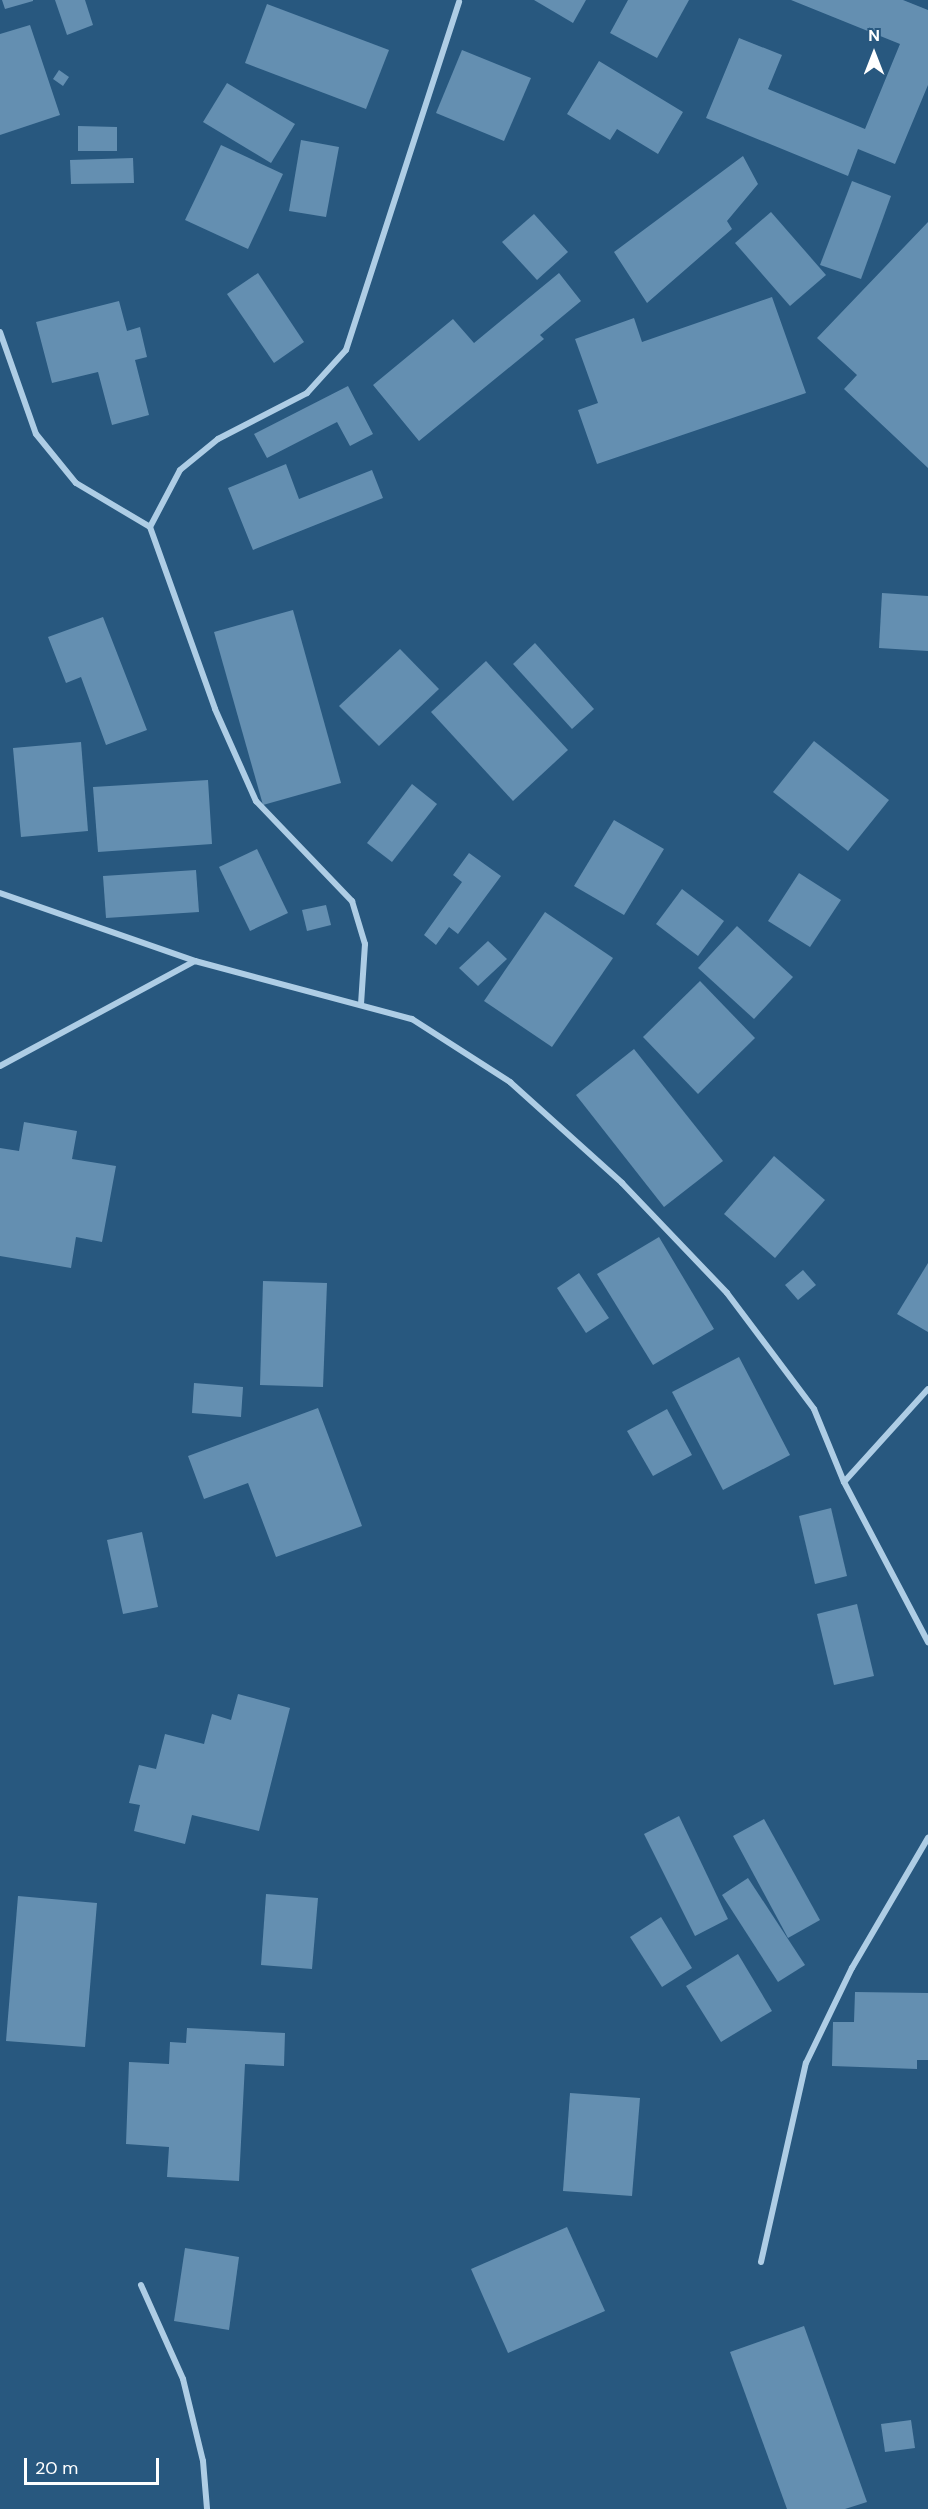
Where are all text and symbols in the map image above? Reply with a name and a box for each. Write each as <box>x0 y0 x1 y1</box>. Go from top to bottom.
north arrow <box>844 24 904 84</box>
text: N <box>868 25 880 46</box>
scale bar <box>27 2446 162 2484</box>
text: 20 m <box>35 2456 78 2480</box>

